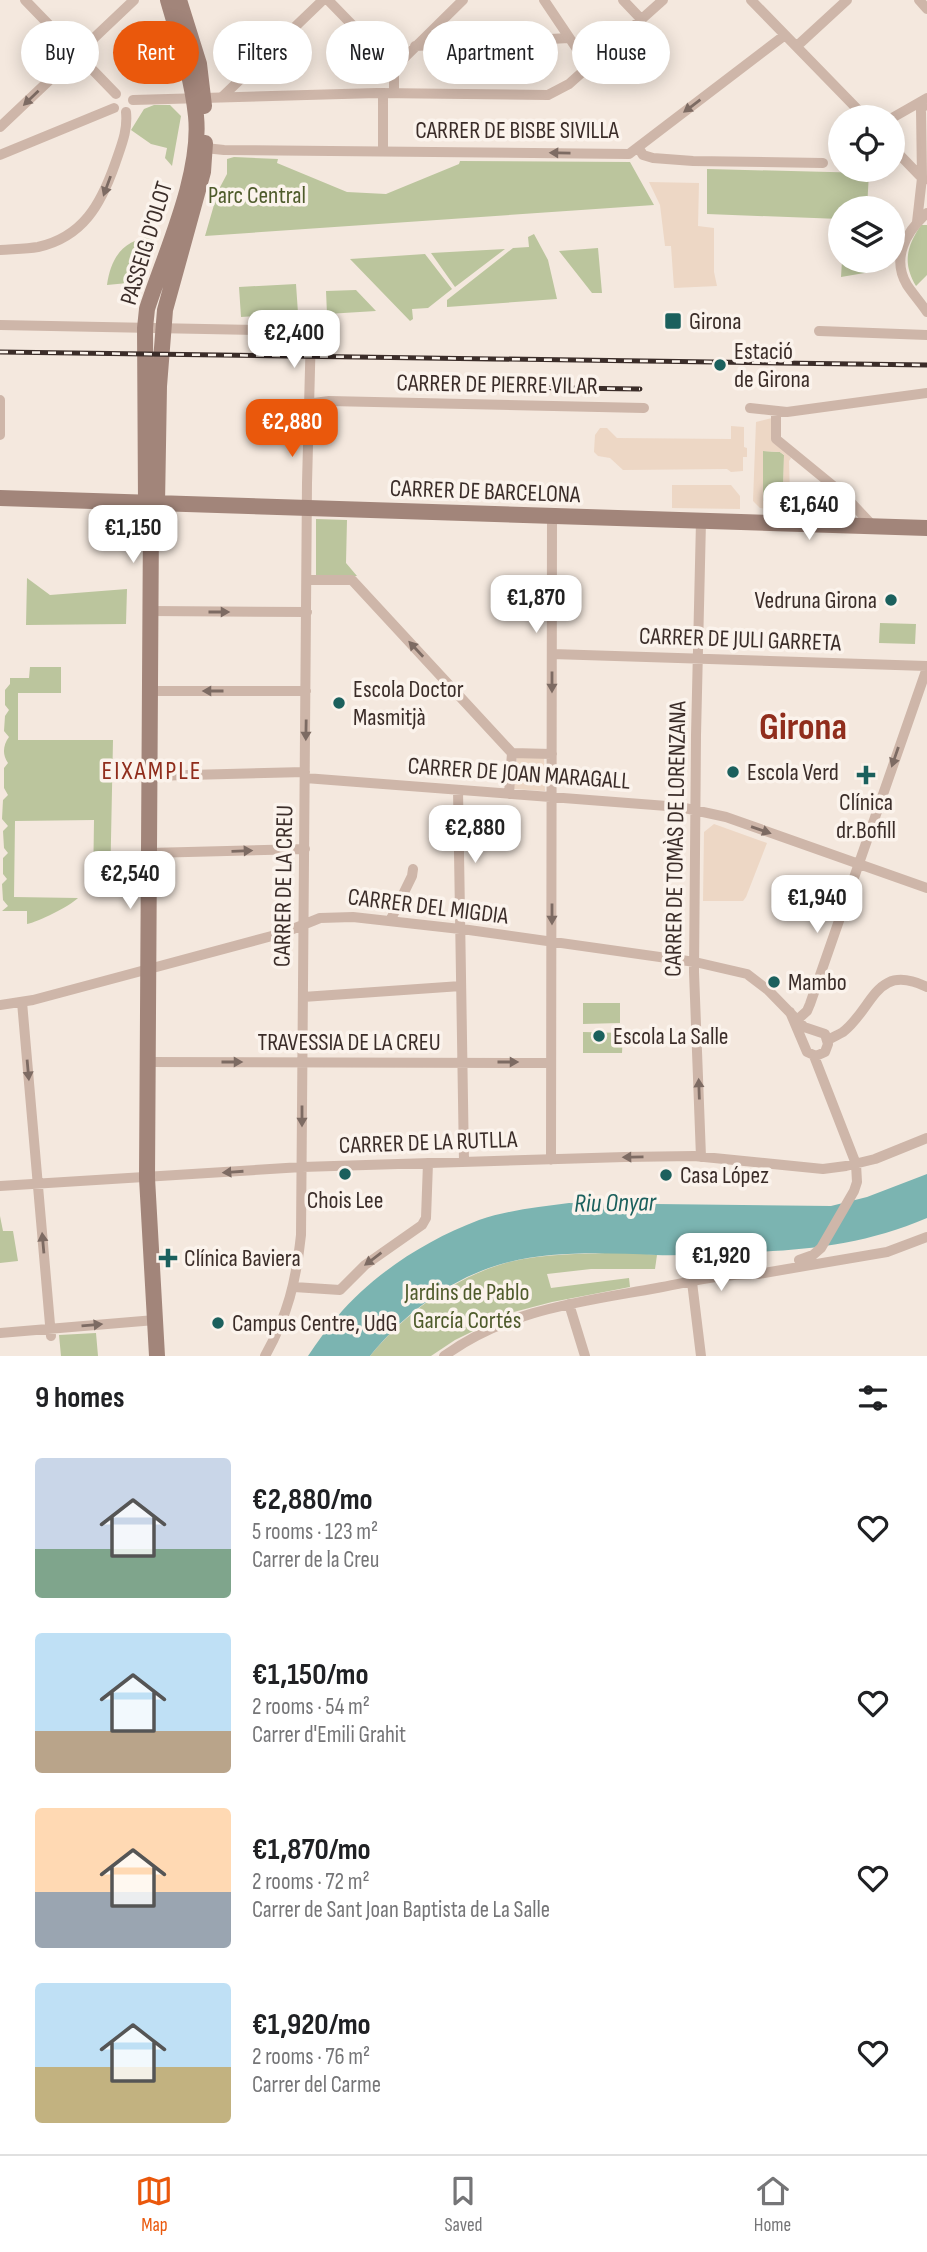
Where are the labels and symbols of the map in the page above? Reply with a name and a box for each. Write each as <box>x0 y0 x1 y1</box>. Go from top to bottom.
one-way arrow <box>23 89 40 105</box>
one-way arrow <box>683 98 701 113</box>
street label: CARRER DE BISBE SIVILLA <box>415 116 620 145</box>
one-way arrow <box>549 147 571 159</box>
one-way arrow <box>101 175 112 196</box>
street label: PASSEIG D'OLOT <box>114 178 179 308</box>
park label: Parc Central <box>208 181 306 210</box>
place label: Girona <box>689 307 741 336</box>
pin: €2,400 <box>237 310 351 370</box>
marker: Girona <box>663 311 683 331</box>
place label: Estació de Girona <box>734 337 810 394</box>
marker: Estació de Girona <box>712 357 728 373</box>
street label: CARRER DE PIERRE VILAR <box>396 368 598 401</box>
pin: €2,880 <box>235 400 349 459</box>
street label: CARRER DE BARCELONA <box>389 474 581 509</box>
pin: €1,640 <box>752 482 866 542</box>
pin: €1,150 <box>76 505 190 565</box>
pin: €1,870 <box>479 576 593 635</box>
place label: Vedruna Girona <box>755 586 877 615</box>
marker: Vedruna Girona <box>883 592 899 608</box>
one-way arrow <box>209 606 231 618</box>
street label: CARRER DE JULI GARRETA <box>638 621 842 658</box>
one-way arrow <box>408 641 424 658</box>
one-way arrow <box>546 672 558 694</box>
place label: Escola Doctor Masmitjà <box>353 675 464 732</box>
one-way arrow <box>202 685 224 697</box>
marker: Escola Doctor Masmitjà <box>331 695 347 711</box>
street label: CARRER DE TOMÀS DE LORENZANA <box>659 700 692 977</box>
district label: Girona <box>759 705 847 750</box>
one-way arrow <box>300 719 312 741</box>
one-way arrow <box>889 746 900 767</box>
street label: CARRER DE JOAN MARAGALL <box>407 751 631 796</box>
district label: EIXAMPLE <box>102 756 203 787</box>
place label: Escola Verd <box>747 758 839 787</box>
marker: Escola Verd <box>725 764 741 780</box>
marker: Clínica dr.Bofill <box>856 765 876 785</box>
place label: Clínica dr.Bofill <box>836 788 896 845</box>
street label: CARRER DE LA CREU <box>268 805 299 967</box>
pin: €2,880 <box>418 806 532 865</box>
one-way arrow <box>751 824 772 835</box>
one-way arrow <box>231 845 253 856</box>
pin: €2,540 <box>73 852 187 911</box>
pin: €1,940 <box>760 876 874 935</box>
street label: CARRER DEL MIGDIA <box>346 882 510 931</box>
one-way arrow <box>546 903 558 925</box>
place label: Mambo <box>788 968 847 997</box>
marker: Mambo <box>766 974 782 990</box>
place label: Escola La Salle <box>613 1022 729 1051</box>
street label: TRAVESSIA DE LA CREU <box>257 1028 441 1057</box>
marker: Escola La Salle <box>591 1028 607 1044</box>
one-way arrow <box>221 1056 243 1068</box>
one-way arrow <box>498 1056 520 1068</box>
one-way arrow <box>23 1059 34 1081</box>
one-way arrow <box>693 1078 704 1100</box>
one-way arrow <box>296 1105 308 1127</box>
street label: CARRER DE LA RUTLLA <box>338 1125 518 1160</box>
one-way arrow <box>621 1151 643 1162</box>
place label: Casa López <box>680 1161 769 1190</box>
marker: Chois Lee <box>337 1166 353 1182</box>
one-way arrow <box>222 1167 244 1178</box>
marker: Casa López <box>658 1167 674 1183</box>
place label: Chois Lee <box>307 1186 383 1215</box>
water label: Riu Onyar <box>574 1187 658 1220</box>
one-way arrow <box>37 1232 48 1254</box>
pin: €1,920 <box>664 1234 778 1293</box>
place label: Clínica Baviera <box>184 1244 301 1273</box>
marker: Clínica Baviera <box>158 1248 178 1268</box>
one-way arrow <box>364 1252 382 1266</box>
park label: Jardins de Pablo García Cortés <box>404 1278 529 1335</box>
place label: Campus Centre, UdG <box>232 1309 398 1338</box>
marker: Campus Centre, UdG <box>210 1315 226 1331</box>
one-way arrow <box>82 1319 104 1330</box>

